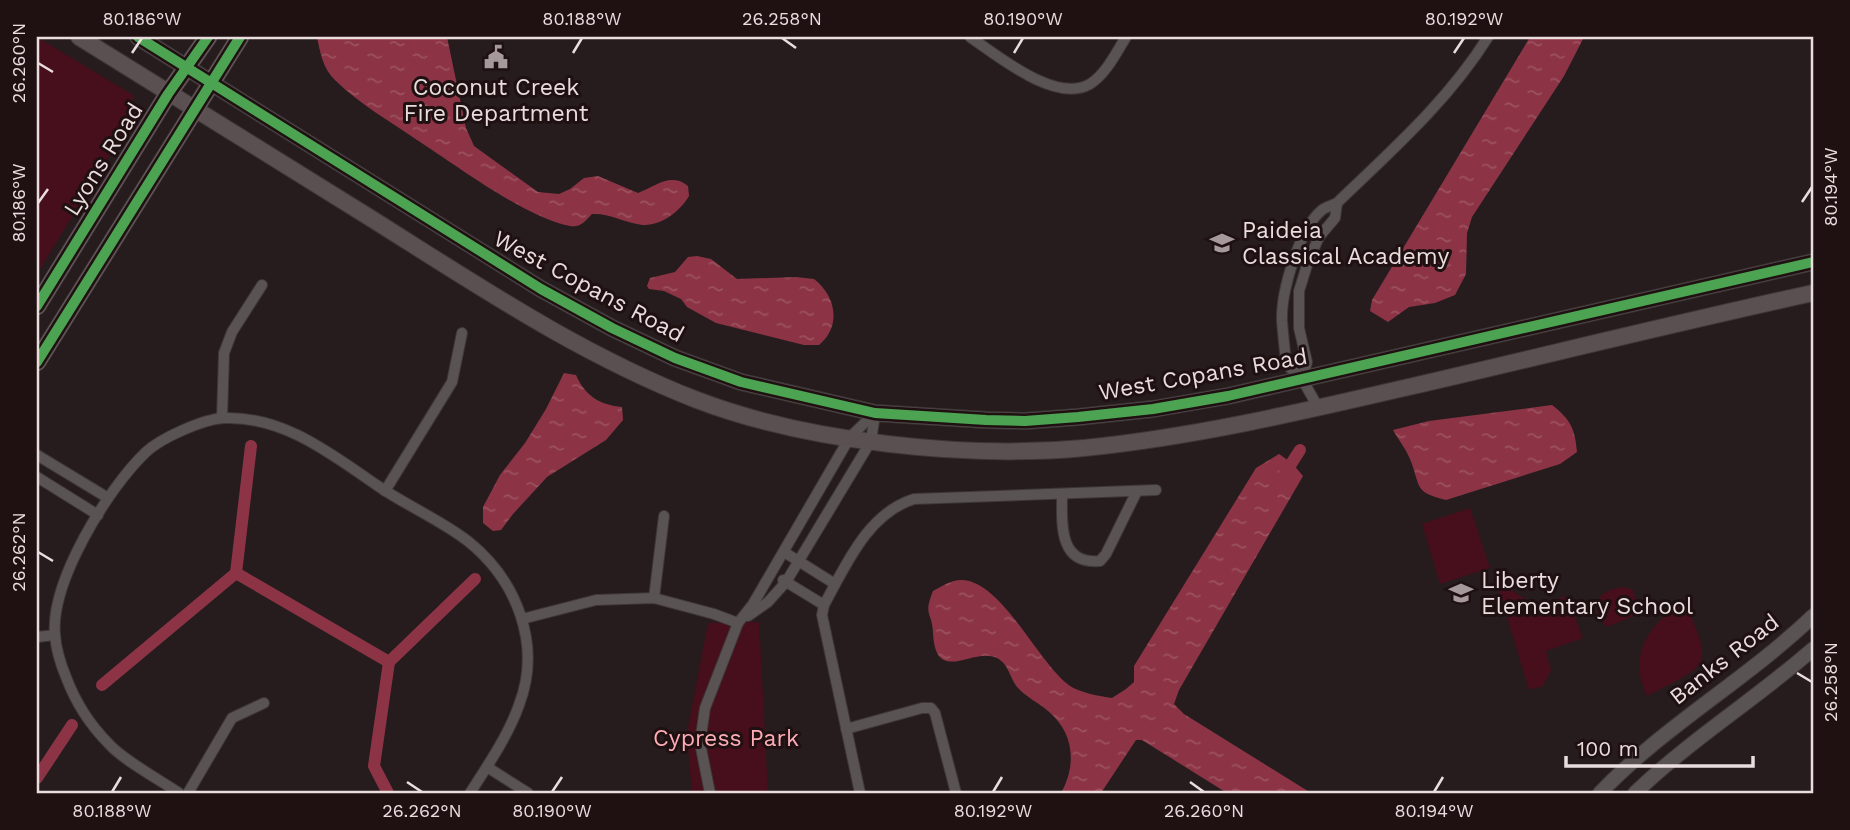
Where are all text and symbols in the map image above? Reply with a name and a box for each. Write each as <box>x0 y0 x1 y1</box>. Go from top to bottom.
text: 80.186°W <box>102 8 182 29</box>
text: 80.188°W <box>542 8 622 29</box>
text: 26.258°N <box>742 8 822 29</box>
text: 80.190°W <box>983 8 1063 29</box>
text: 80.192°W <box>1425 8 1503 29</box>
text: 26.260°N <box>8 23 29 103</box>
public building icon: Coconut Creek Fire Department <box>482 43 510 71</box>
place label: Coconut Creek Fire Department <box>404 74 589 127</box>
street label: Lyons Road <box>58 98 149 221</box>
text: 80.194°W <box>1820 147 1841 227</box>
text: 80.186°W <box>8 163 29 243</box>
place label: Paideia Classical Academy <box>1242 217 1449 270</box>
street label: West Copans Road <box>489 225 689 348</box>
school or university icon: Paideia Classical Academy <box>1208 229 1236 257</box>
street label: West Copans Road <box>1097 343 1310 406</box>
text: 26.262°N <box>8 512 29 592</box>
place label: Liberty Elementary School <box>1481 567 1693 620</box>
school or university icon: Liberty Elementary School <box>1447 579 1475 607</box>
street label: Banks Road <box>1664 608 1784 710</box>
text: 26.258°N <box>1820 642 1841 722</box>
park label: Cypress Park <box>653 725 799 752</box>
scale bar <box>1566 725 1754 769</box>
text: 100 m <box>1577 736 1639 761</box>
text: 80.188°W <box>72 800 152 821</box>
text: 26.262°N <box>382 800 462 821</box>
text: 80.190°W <box>512 800 592 821</box>
text: 80.192°W <box>954 800 1032 821</box>
text: 26.260°N <box>1164 800 1244 821</box>
text: 80.194°W <box>1394 800 1474 821</box>

